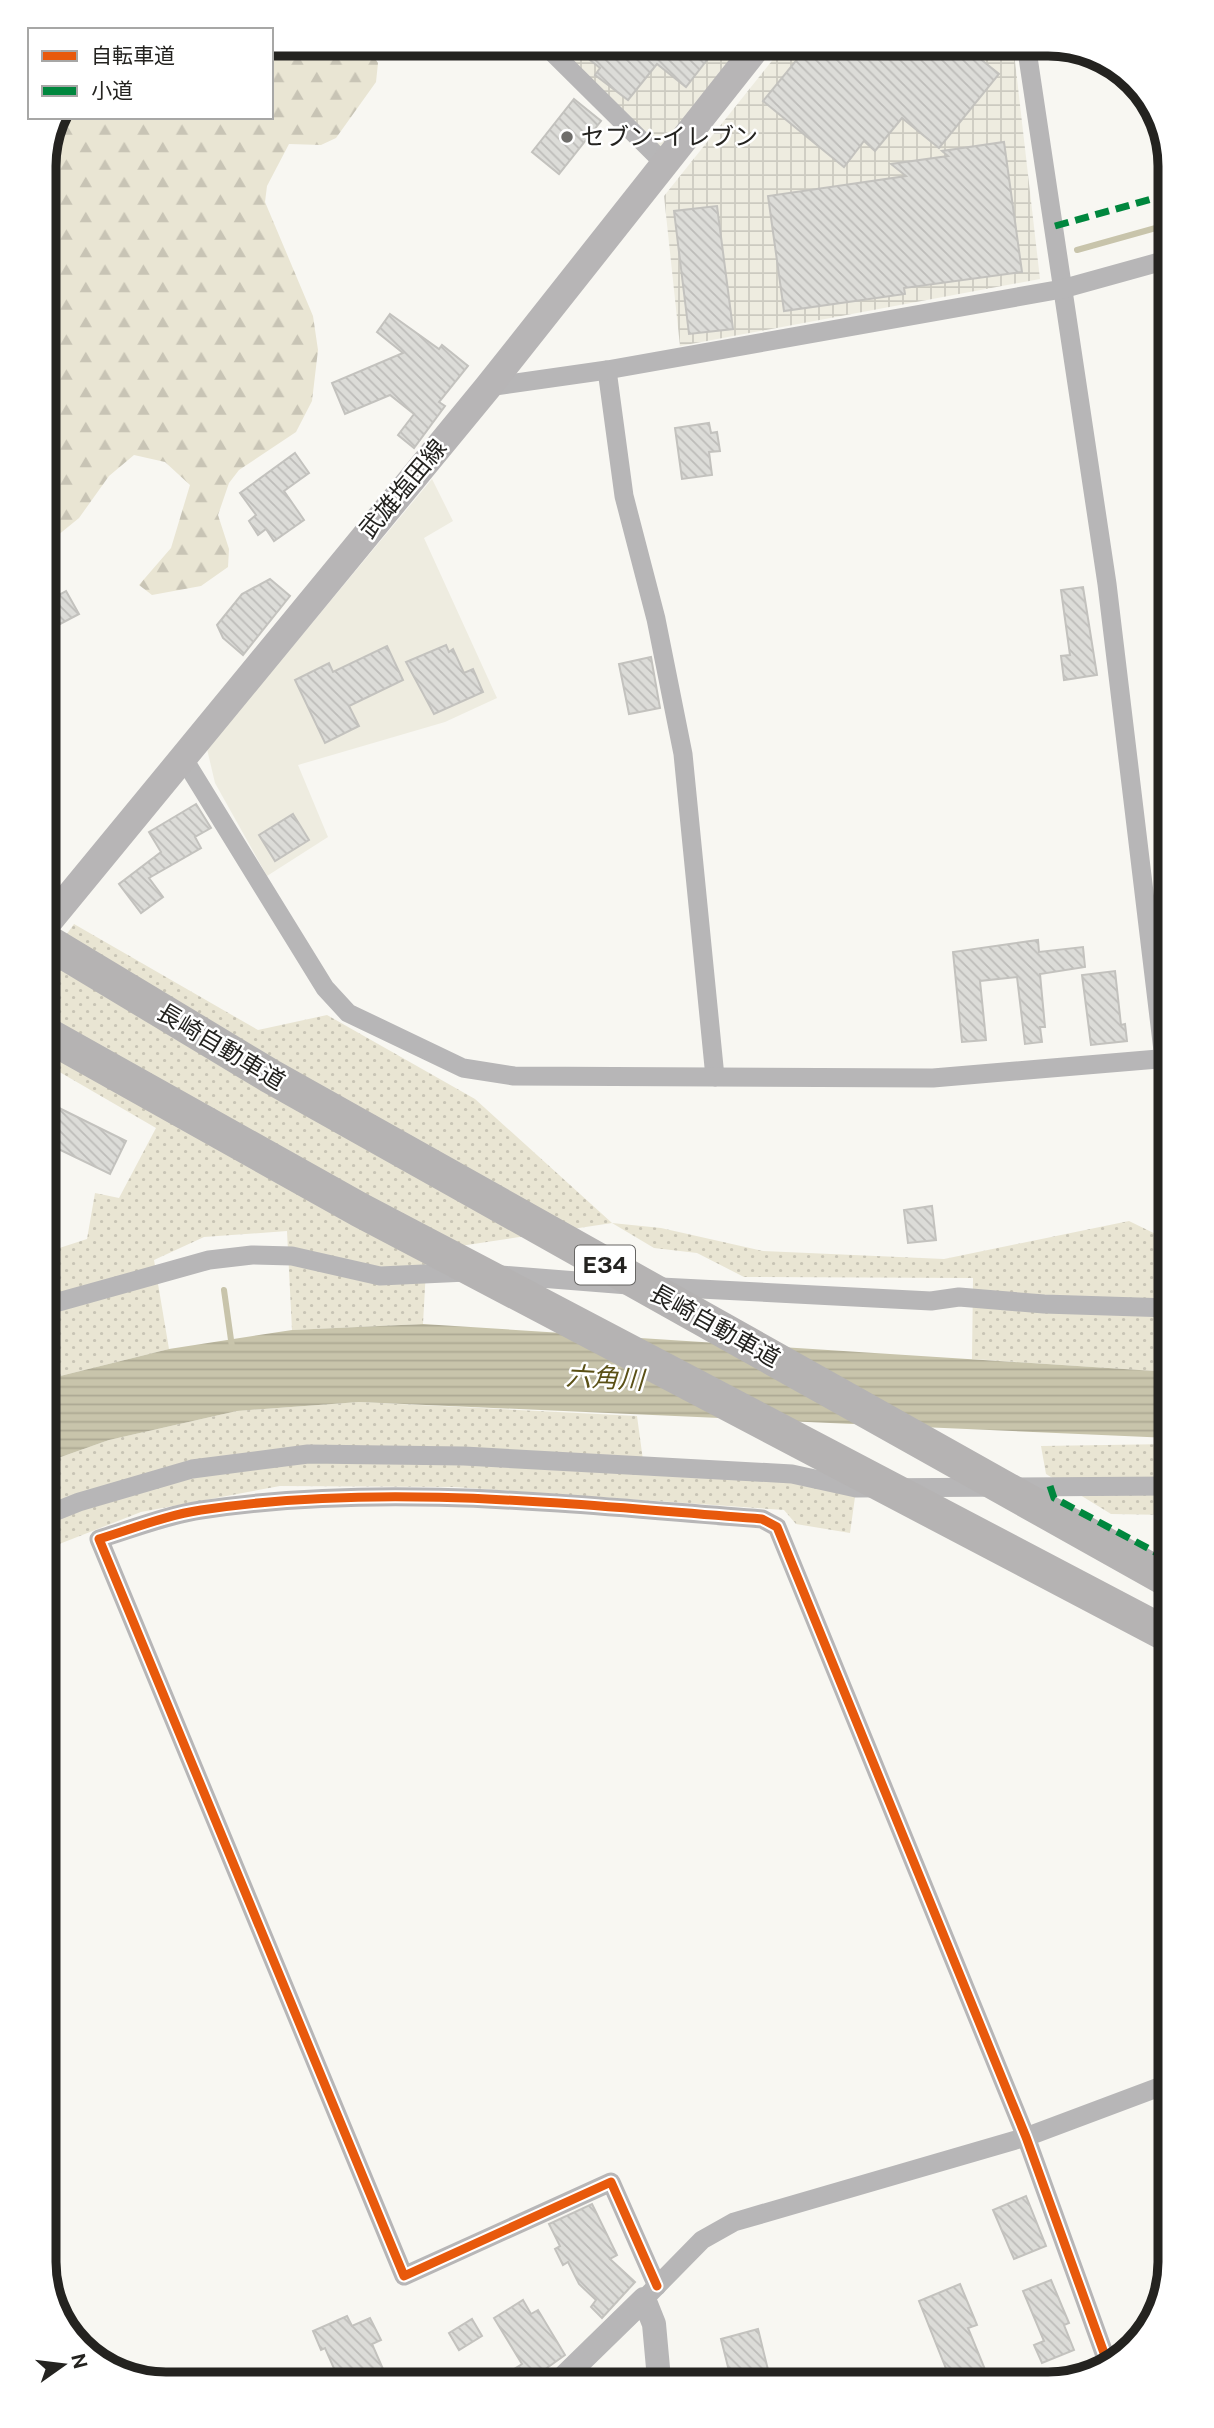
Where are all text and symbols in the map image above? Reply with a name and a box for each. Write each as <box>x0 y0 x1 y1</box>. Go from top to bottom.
legend <box>28 28 273 119</box>
text: 自転車道 <box>91 43 175 68</box>
text: 小道 <box>91 78 133 103</box>
place label: セブン-イレブン <box>581 122 758 150</box>
marker: セブン-イレブン <box>559 129 575 145</box>
street label: 武雄塩田線 <box>353 433 452 543</box>
street label: 長崎自動車道 <box>153 997 290 1095</box>
road number: E34 <box>575 1246 635 1284</box>
street label: 長崎自動車道 <box>646 1278 785 1372</box>
water label: 六角川 <box>565 1360 648 1395</box>
north arrow <box>28 2330 98 2400</box>
text: N <box>67 2351 92 2371</box>

